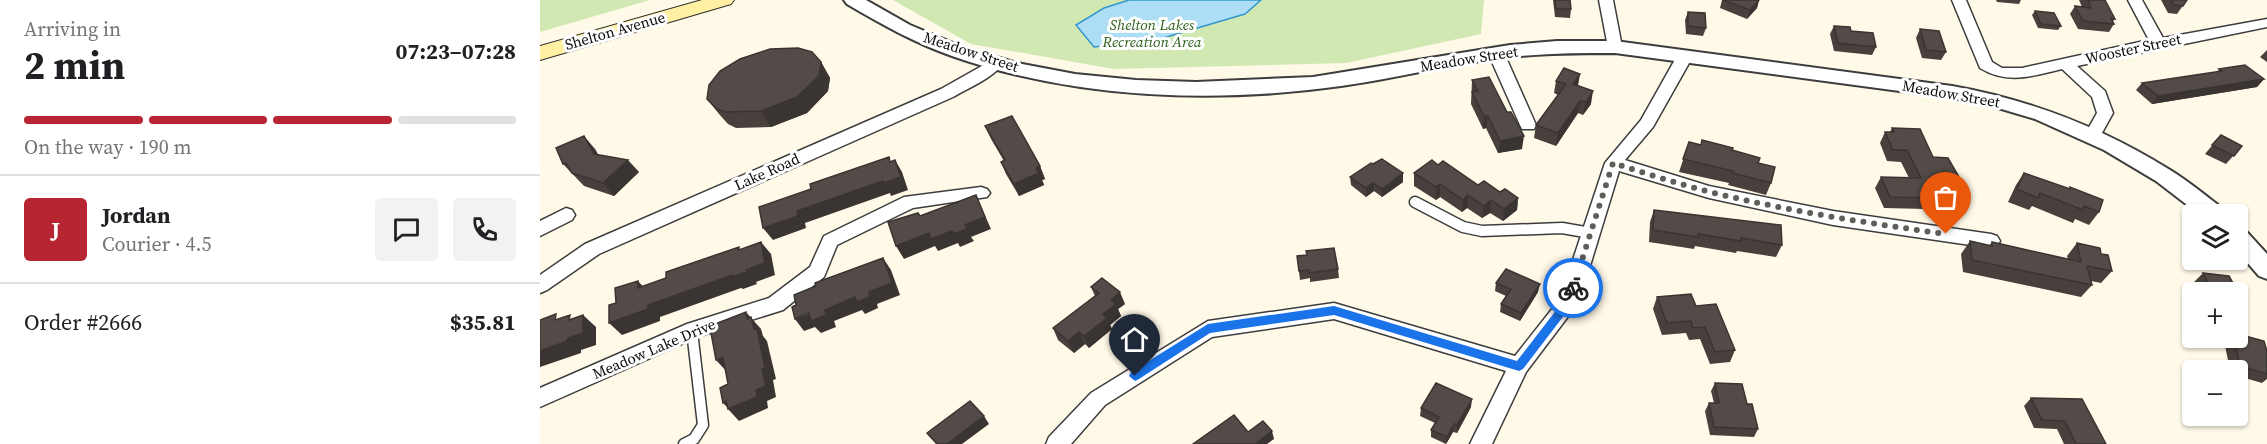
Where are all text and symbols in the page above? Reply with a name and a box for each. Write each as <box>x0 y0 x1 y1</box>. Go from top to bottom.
street label: Shelton Avenue <box>562 6 668 55</box>
park label: Shelton Lakes Recreation Area <box>1101 14 1202 52</box>
text: Arriving in <box>24 15 121 43</box>
street label: Meadow Street <box>921 26 1022 77</box>
street label: Wooster Street <box>2083 28 2183 69</box>
text: 07:23–07:28 <box>396 36 516 66</box>
text: 2 min <box>24 39 125 92</box>
street label: Meadow Street <box>1418 40 1519 77</box>
street label: Meadow Street <box>1901 75 2002 112</box>
text: On the way · 190 m <box>24 133 191 161</box>
street label: Lake Road <box>731 148 803 195</box>
pin <box>1920 172 1971 234</box>
icon: bag <box>1929 181 1962 214</box>
button: chat <box>375 198 438 261</box>
button: phone <box>453 198 516 261</box>
text: Jordan <box>102 200 170 230</box>
map controls <box>2182 204 2248 426</box>
button: layers <box>2182 204 2248 270</box>
text: J <box>51 214 60 244</box>
text: Courier · 4.5 <box>102 230 211 258</box>
courier <box>1543 258 1603 318</box>
icon: bike <box>1557 272 1590 305</box>
button: + <box>2182 282 2248 348</box>
text: Order #2666 <box>24 307 142 337</box>
text: $35.81 <box>450 307 516 337</box>
street label: Meadow Lake Drive <box>589 313 719 384</box>
pin <box>1109 314 1160 376</box>
icon: home <box>1118 323 1151 356</box>
button: − <box>2182 360 2248 426</box>

